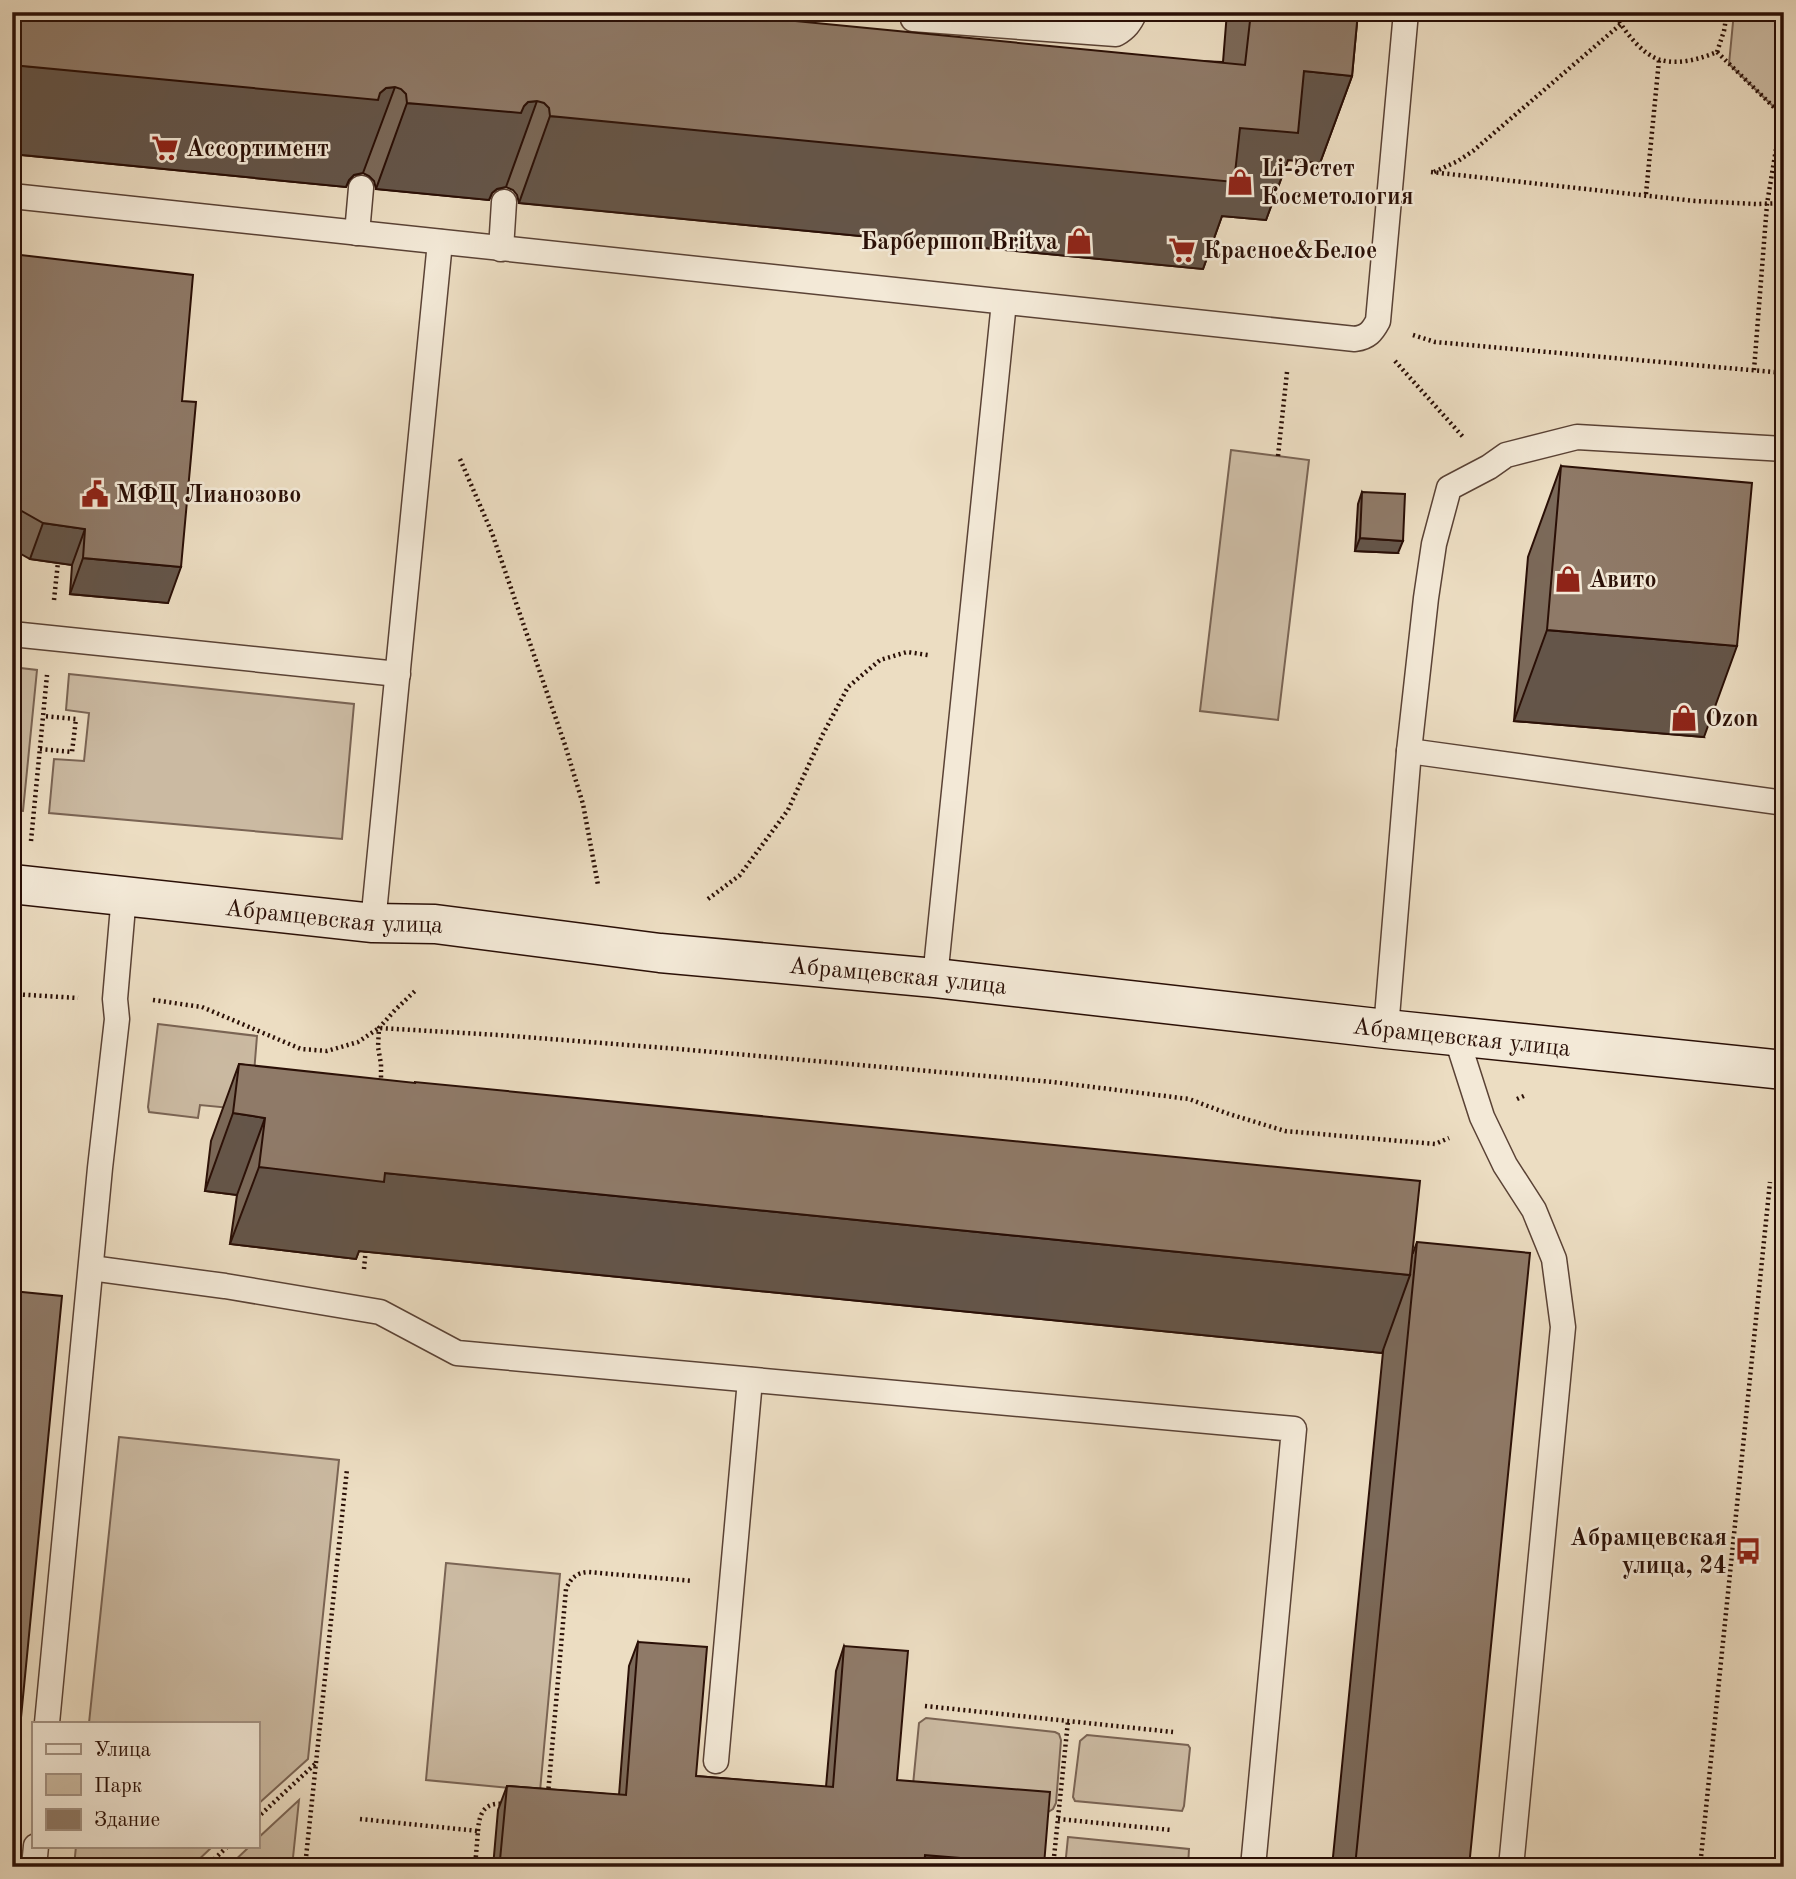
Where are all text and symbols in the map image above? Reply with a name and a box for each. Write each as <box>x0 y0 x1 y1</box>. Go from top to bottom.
supermarket icon: Ассортимент <box>150 133 180 163</box>
place label: Ассортимент <box>186 138 329 162</box>
place label: Li-Эстет Косметология <box>1261 158 1414 210</box>
shop icon: Li-Эстет Косметология <box>1225 167 1255 197</box>
shop icon: Барбершоп Britva <box>1064 226 1094 256</box>
place label: Барбершоп Britva <box>860 231 1058 255</box>
supermarket icon: Красное&Белое <box>1167 235 1197 265</box>
place label: Красное&Белое <box>1203 240 1377 264</box>
public building icon: МФЦ Лианозово <box>80 479 110 509</box>
place label: МФЦ Лианозово <box>116 484 301 508</box>
shop icon: Авито <box>1553 564 1583 594</box>
place label: Авито <box>1589 569 1657 593</box>
shop icon: Ozon <box>1669 703 1699 733</box>
place label: Ozon <box>1705 708 1759 732</box>
street label: Абрамцевская улица <box>224 897 445 939</box>
street label: Абрамцевская улица <box>788 955 1008 1000</box>
street label: Абрамцевская улица <box>1351 1015 1572 1062</box>
place label: Абрамцевская улица, 24 <box>1570 1527 1727 1579</box>
bus stop icon: Абрамцевская улица, 24 <box>1733 1536 1763 1566</box>
legend <box>32 1722 259 1848</box>
text: Улица <box>94 1740 151 1761</box>
text: Парк <box>94 1776 143 1797</box>
text: Здание <box>94 1810 160 1831</box>

